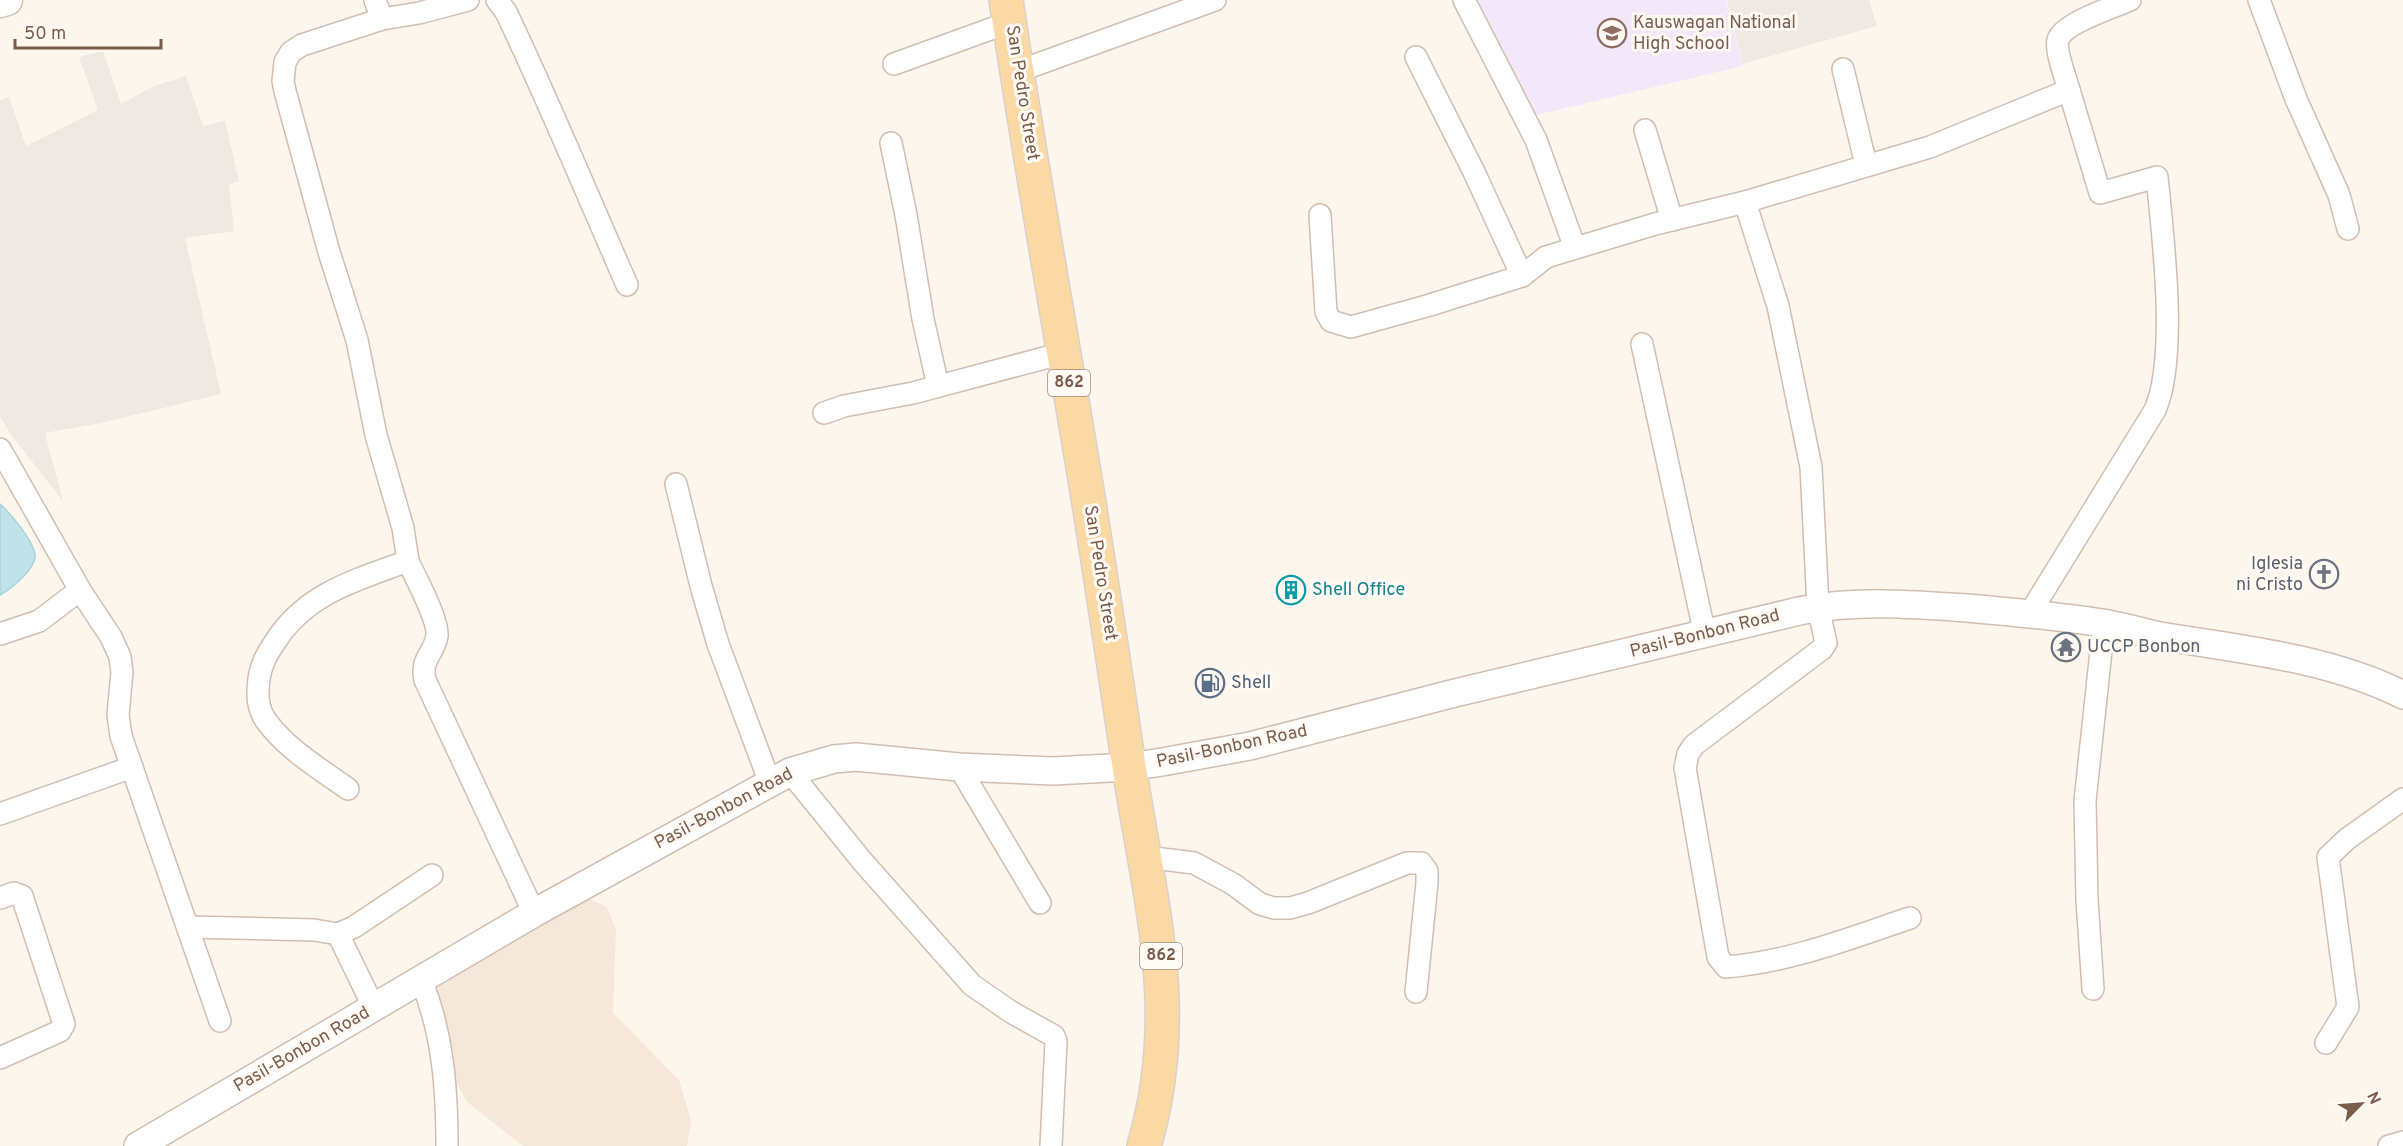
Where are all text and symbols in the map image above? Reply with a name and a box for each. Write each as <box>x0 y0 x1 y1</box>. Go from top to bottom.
scale bar <box>15 12 160 50</box>
place label: Kauswagan National High School <box>1633 12 1796 56</box>
school or university icon: Kauswagan National High School <box>1596 17 1628 49</box>
text: 50 m <box>24 23 66 46</box>
street label: San Pedro Street <box>1000 24 1044 162</box>
road number: 862 <box>1048 370 1090 396</box>
street label: San Pedro Street <box>1078 504 1122 642</box>
place label: Iglesia ni Cristo <box>2236 553 2303 597</box>
church icon: Iglesia ni Cristo <box>2308 558 2340 590</box>
building icon: Shell Office <box>1275 574 1307 606</box>
place label: Shell Office <box>1312 579 1405 602</box>
street label: Pasil-Bonbon Road <box>1628 604 1782 664</box>
temple icon: UCCP Bonbon <box>2050 631 2082 663</box>
place label: UCCP Bonbon <box>2087 636 2200 659</box>
fuel station icon: Shell <box>1194 667 1226 699</box>
place label: Shell <box>1231 672 1271 695</box>
street label: Pasil-Bonbon Road <box>1154 720 1310 774</box>
street label: Pasil-Bonbon Road <box>651 763 797 855</box>
road number: 862 <box>1140 943 1182 969</box>
street label: Pasil-Bonbon Road <box>230 1002 374 1098</box>
north arrow <box>2331 1074 2391 1134</box>
text: N <box>2361 1089 2384 1108</box>

